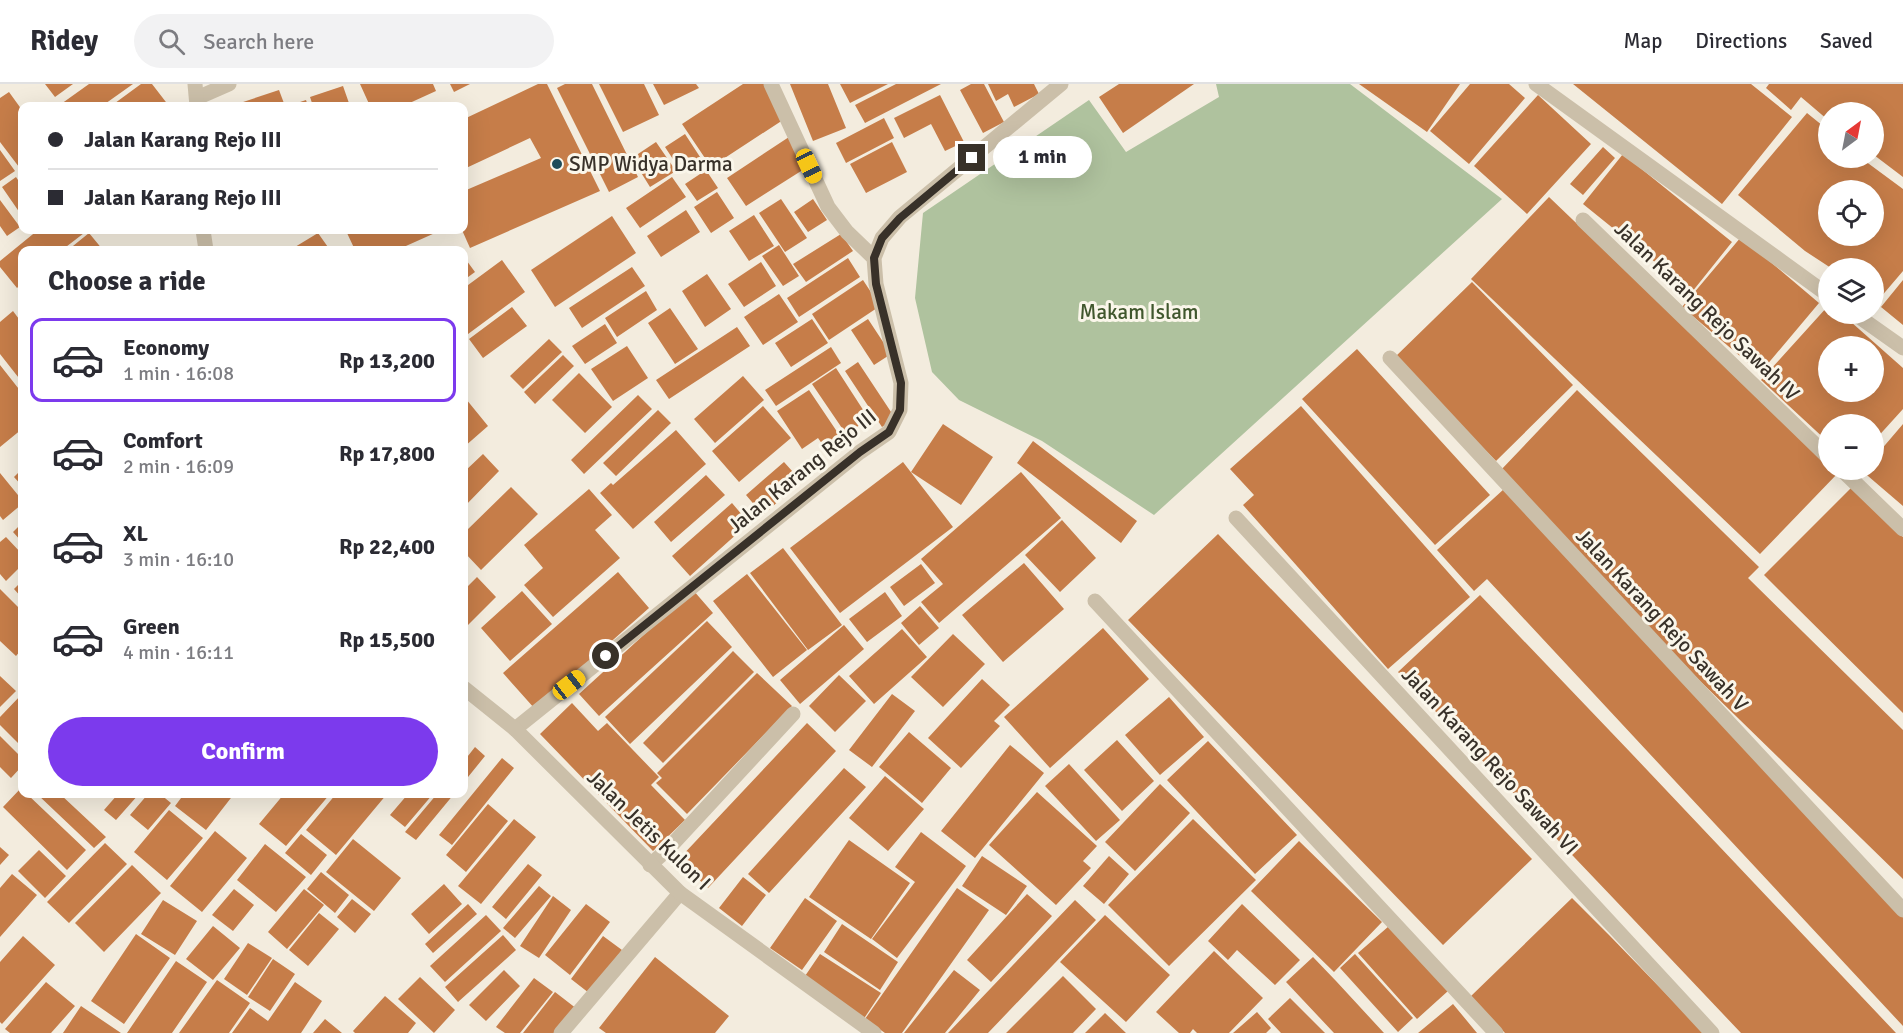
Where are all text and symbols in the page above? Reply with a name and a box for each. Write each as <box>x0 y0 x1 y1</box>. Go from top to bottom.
search box <box>134 14 554 68</box>
text: Ridey <box>30 24 98 58</box>
icon: search <box>155 25 188 58</box>
text: Search here <box>203 28 314 55</box>
text: Map <box>1624 28 1662 54</box>
text: Directions <box>1695 28 1787 54</box>
text: Saved <box>1820 28 1873 54</box>
north arrow <box>1818 102 1884 168</box>
map controls <box>1818 102 1884 480</box>
text: Jalan Karang Rejo III <box>84 126 282 153</box>
callout: 1 min <box>993 137 1092 179</box>
route end <box>958 144 985 171</box>
text: 1 min <box>1018 144 1067 169</box>
car <box>793 146 825 186</box>
place label: SMP Widya Darma <box>569 151 733 177</box>
marker: SMP Widya Darma <box>550 157 564 171</box>
button: locate <box>1818 180 1884 246</box>
text: Jalan Karang Rejo III <box>84 184 282 211</box>
street label: Jalan Karang Rejo Sawah IV <box>1609 216 1805 406</box>
button: layers <box>1818 258 1884 324</box>
text: Choose a ride <box>48 265 206 298</box>
park label: Makam Islam <box>1079 299 1199 325</box>
icon: car <box>51 333 105 387</box>
text: Economy <box>123 334 209 361</box>
button: + <box>1818 336 1884 402</box>
text: Rp 13,200 <box>339 347 435 374</box>
text: 1 min · 16:08 <box>123 361 234 386</box>
street label: Jalan Karang Rejo III <box>722 403 882 539</box>
button: − <box>1818 414 1884 480</box>
icon: car <box>51 426 105 480</box>
text: Comfort <box>123 427 203 454</box>
text: Rp 17,800 <box>339 440 435 467</box>
text: 2 min · 16:09 <box>123 454 234 479</box>
icon: car <box>51 519 105 573</box>
text: XL <box>123 520 148 547</box>
street label: Jalan Karang Rejo Sawah V <box>1570 523 1754 717</box>
text: Rp 22,400 <box>339 533 435 560</box>
text: 3 min · 16:10 <box>123 547 234 572</box>
icon: car <box>51 612 105 666</box>
text: Green <box>123 613 180 640</box>
text: Rp 15,500 <box>339 626 435 653</box>
text: 4 min · 16:11 <box>123 640 234 665</box>
route start <box>592 642 619 669</box>
street label: Jalan Karang Rejo Sawah VI <box>1396 662 1584 860</box>
car <box>549 667 589 703</box>
button: Confirm <box>48 717 438 786</box>
street label: Jalan Jetis Kulon I <box>582 764 716 896</box>

